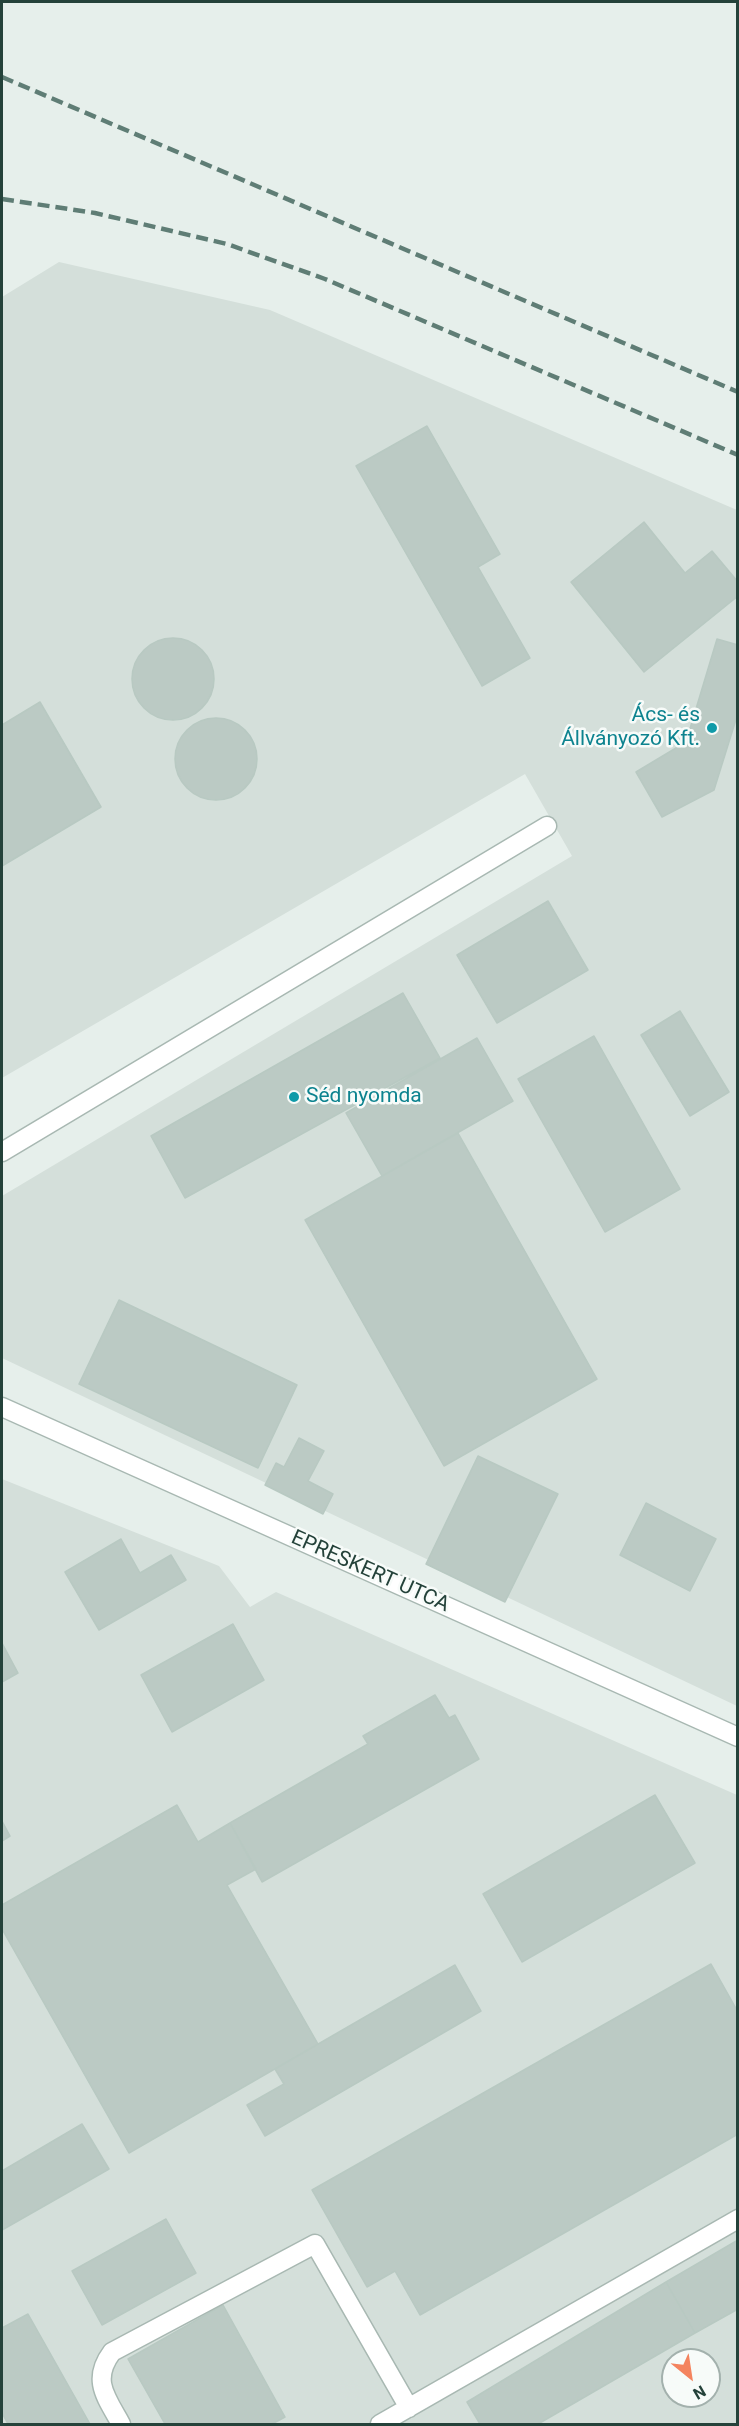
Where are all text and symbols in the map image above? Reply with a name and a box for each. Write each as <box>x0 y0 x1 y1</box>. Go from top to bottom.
place label: Ács- és Állványozó Kft. <box>561 703 700 753</box>
marker: Ács- és Állványozó Kft. <box>705 721 719 735</box>
place label: Séd nyomda <box>306 1084 422 1110</box>
marker: Séd nyomda <box>287 1090 301 1104</box>
street label: EPRESKERT UTCA <box>287 1526 453 1618</box>
north arrow <box>661 2348 721 2408</box>
text: N <box>690 2381 709 2403</box>

